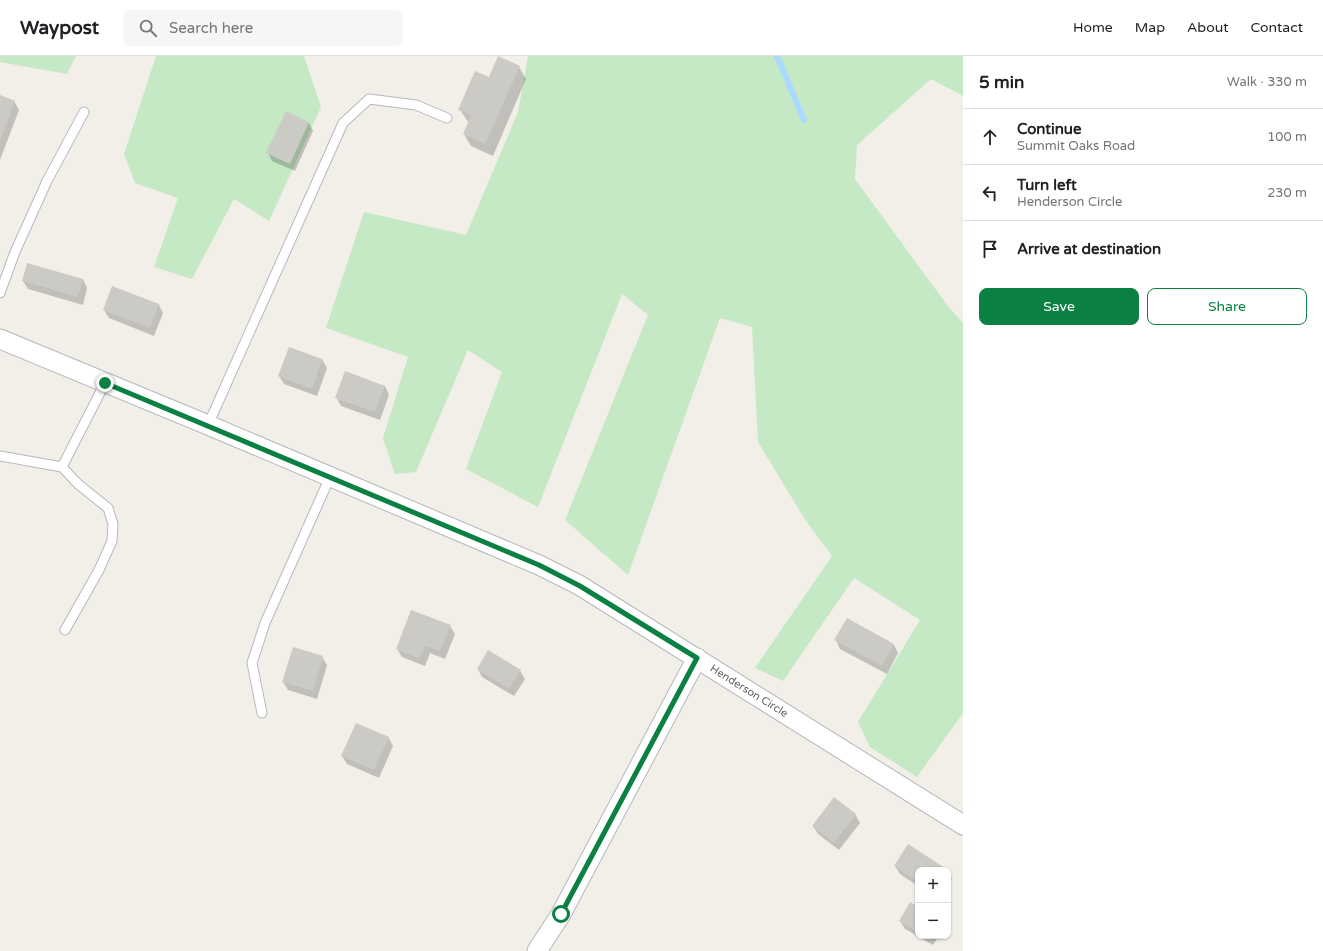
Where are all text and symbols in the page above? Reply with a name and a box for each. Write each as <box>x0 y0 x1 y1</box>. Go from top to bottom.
search box <box>123 10 403 46</box>
text: Waypost <box>20 17 99 39</box>
icon: search <box>137 17 159 39</box>
text: Search here <box>169 19 253 37</box>
text: Home <box>1073 19 1113 36</box>
text: Map <box>1135 19 1165 36</box>
text: About <box>1187 19 1229 36</box>
text: Contact <box>1251 19 1303 36</box>
text: 5 min <box>979 72 1024 93</box>
text: Walk · 330 m <box>1227 74 1307 90</box>
text: Continue <box>1017 120 1081 138</box>
icon: ahead <box>979 126 1001 148</box>
text: 100 m <box>1267 129 1307 145</box>
text: Summit Oaks Road <box>1017 138 1135 154</box>
text: Turn left <box>1017 176 1077 194</box>
icon: left <box>979 182 1001 204</box>
text: 230 m <box>1267 185 1307 201</box>
text: Henderson Circle <box>1017 194 1122 210</box>
icon: arrive <box>979 238 1001 260</box>
text: Arrive at destination <box>1017 240 1161 258</box>
button: Save <box>979 288 1139 325</box>
button: Share <box>1147 288 1307 325</box>
route end <box>96 374 114 392</box>
street label: Henderson Circle <box>708 662 790 720</box>
map controls <box>915 867 951 939</box>
button: + <box>915 867 951 903</box>
button: − <box>915 903 951 939</box>
route start <box>552 905 570 923</box>

